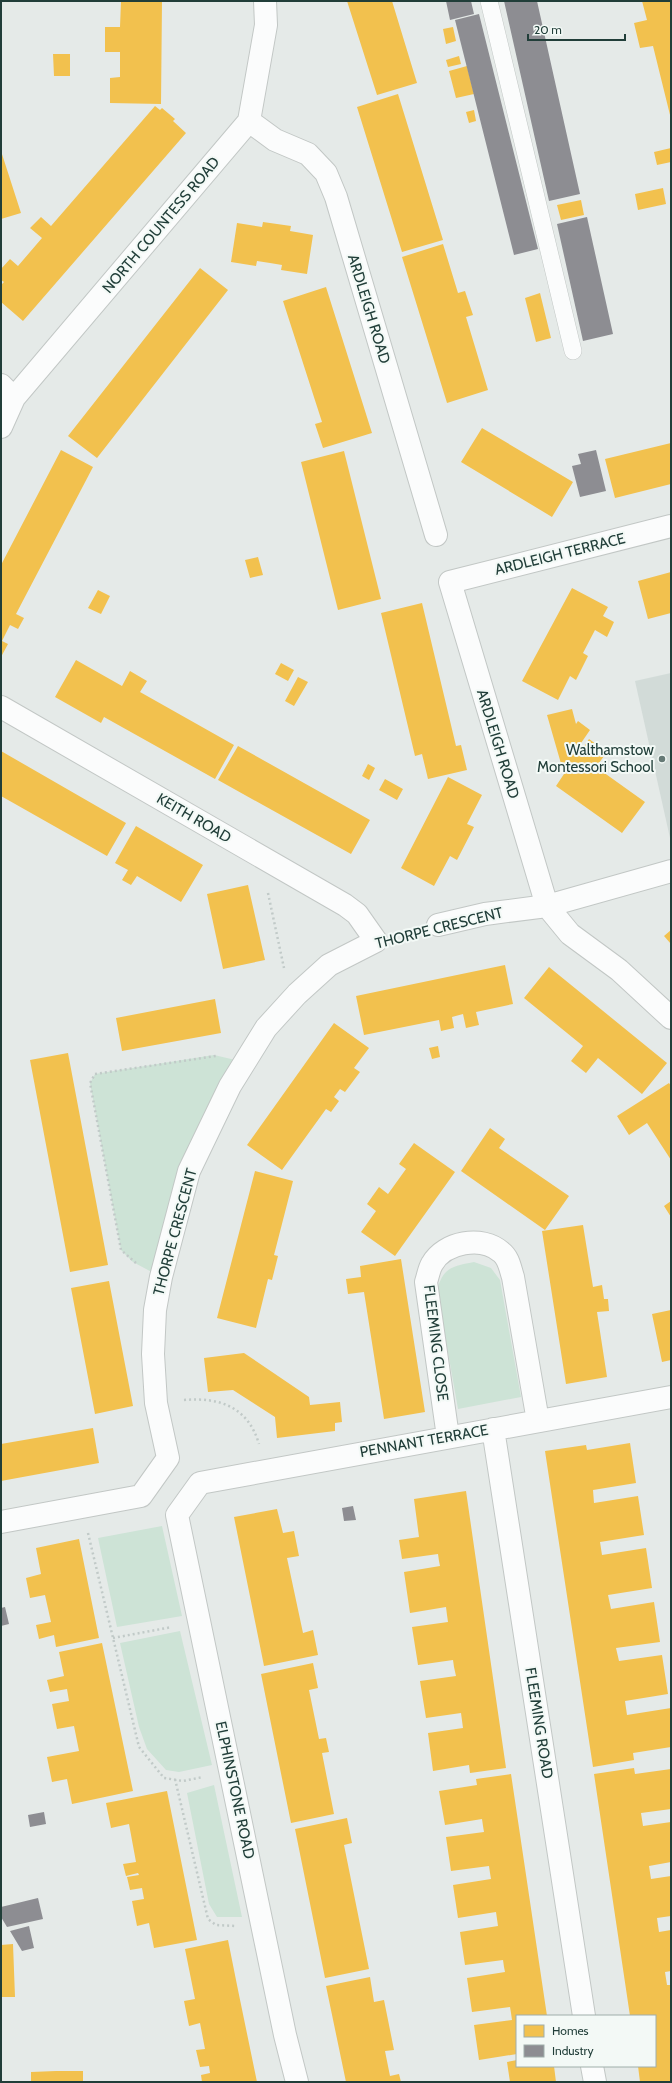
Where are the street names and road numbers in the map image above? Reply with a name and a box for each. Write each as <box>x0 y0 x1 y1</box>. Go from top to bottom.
street label: NORTH COUNTESS ROAD <box>99 153 223 297</box>
street label: ARDLEIGH ROAD <box>344 252 394 366</box>
street label: ARDLEIGH TERRACE <box>493 529 627 579</box>
street label: ARDLEIGH ROAD <box>473 687 523 801</box>
street label: KEITH ROAD <box>153 789 235 847</box>
street label: THORPE CRESCENT <box>373 903 505 953</box>
street label: THORPE CRESCENT <box>149 1166 201 1298</box>
street label: FLEEMING CLOSE <box>420 1284 452 1402</box>
street label: PENNANT TERRACE <box>358 1421 490 1461</box>
street label: FLEEMING ROAD <box>521 1666 557 1780</box>
street label: ELPHINSTONE ROAD <box>212 1720 258 1860</box>

